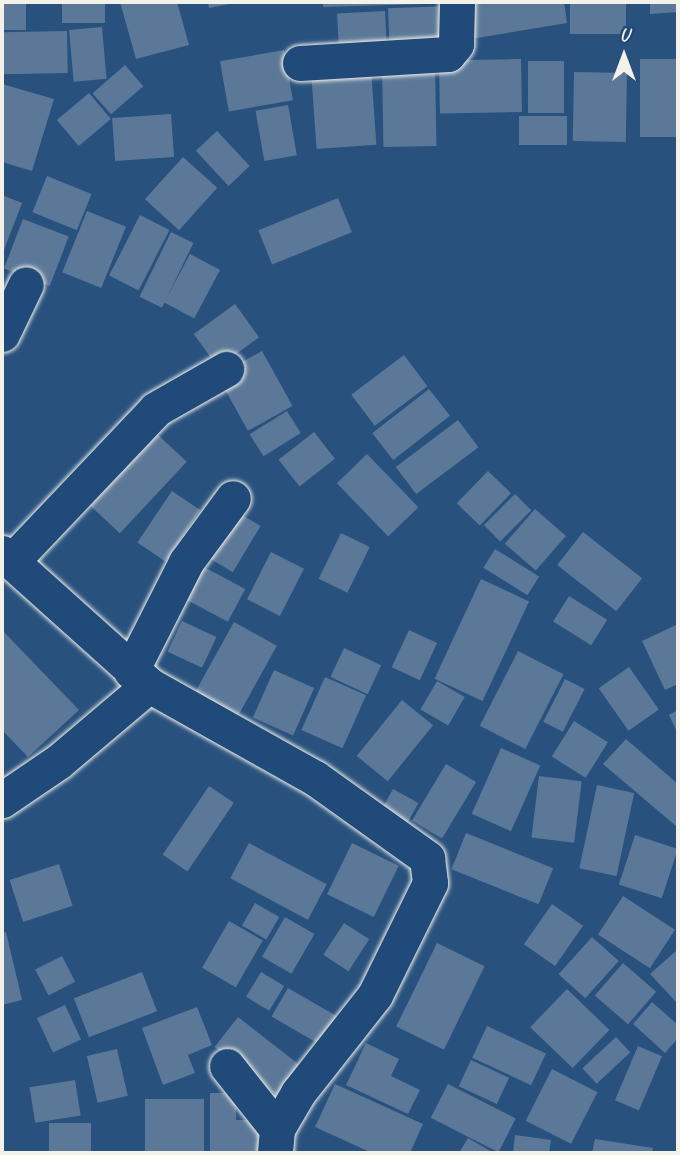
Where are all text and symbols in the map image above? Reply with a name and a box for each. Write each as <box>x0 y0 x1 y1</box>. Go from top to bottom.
north arrow <box>589 21 659 91</box>
text: U <box>619 23 629 47</box>

